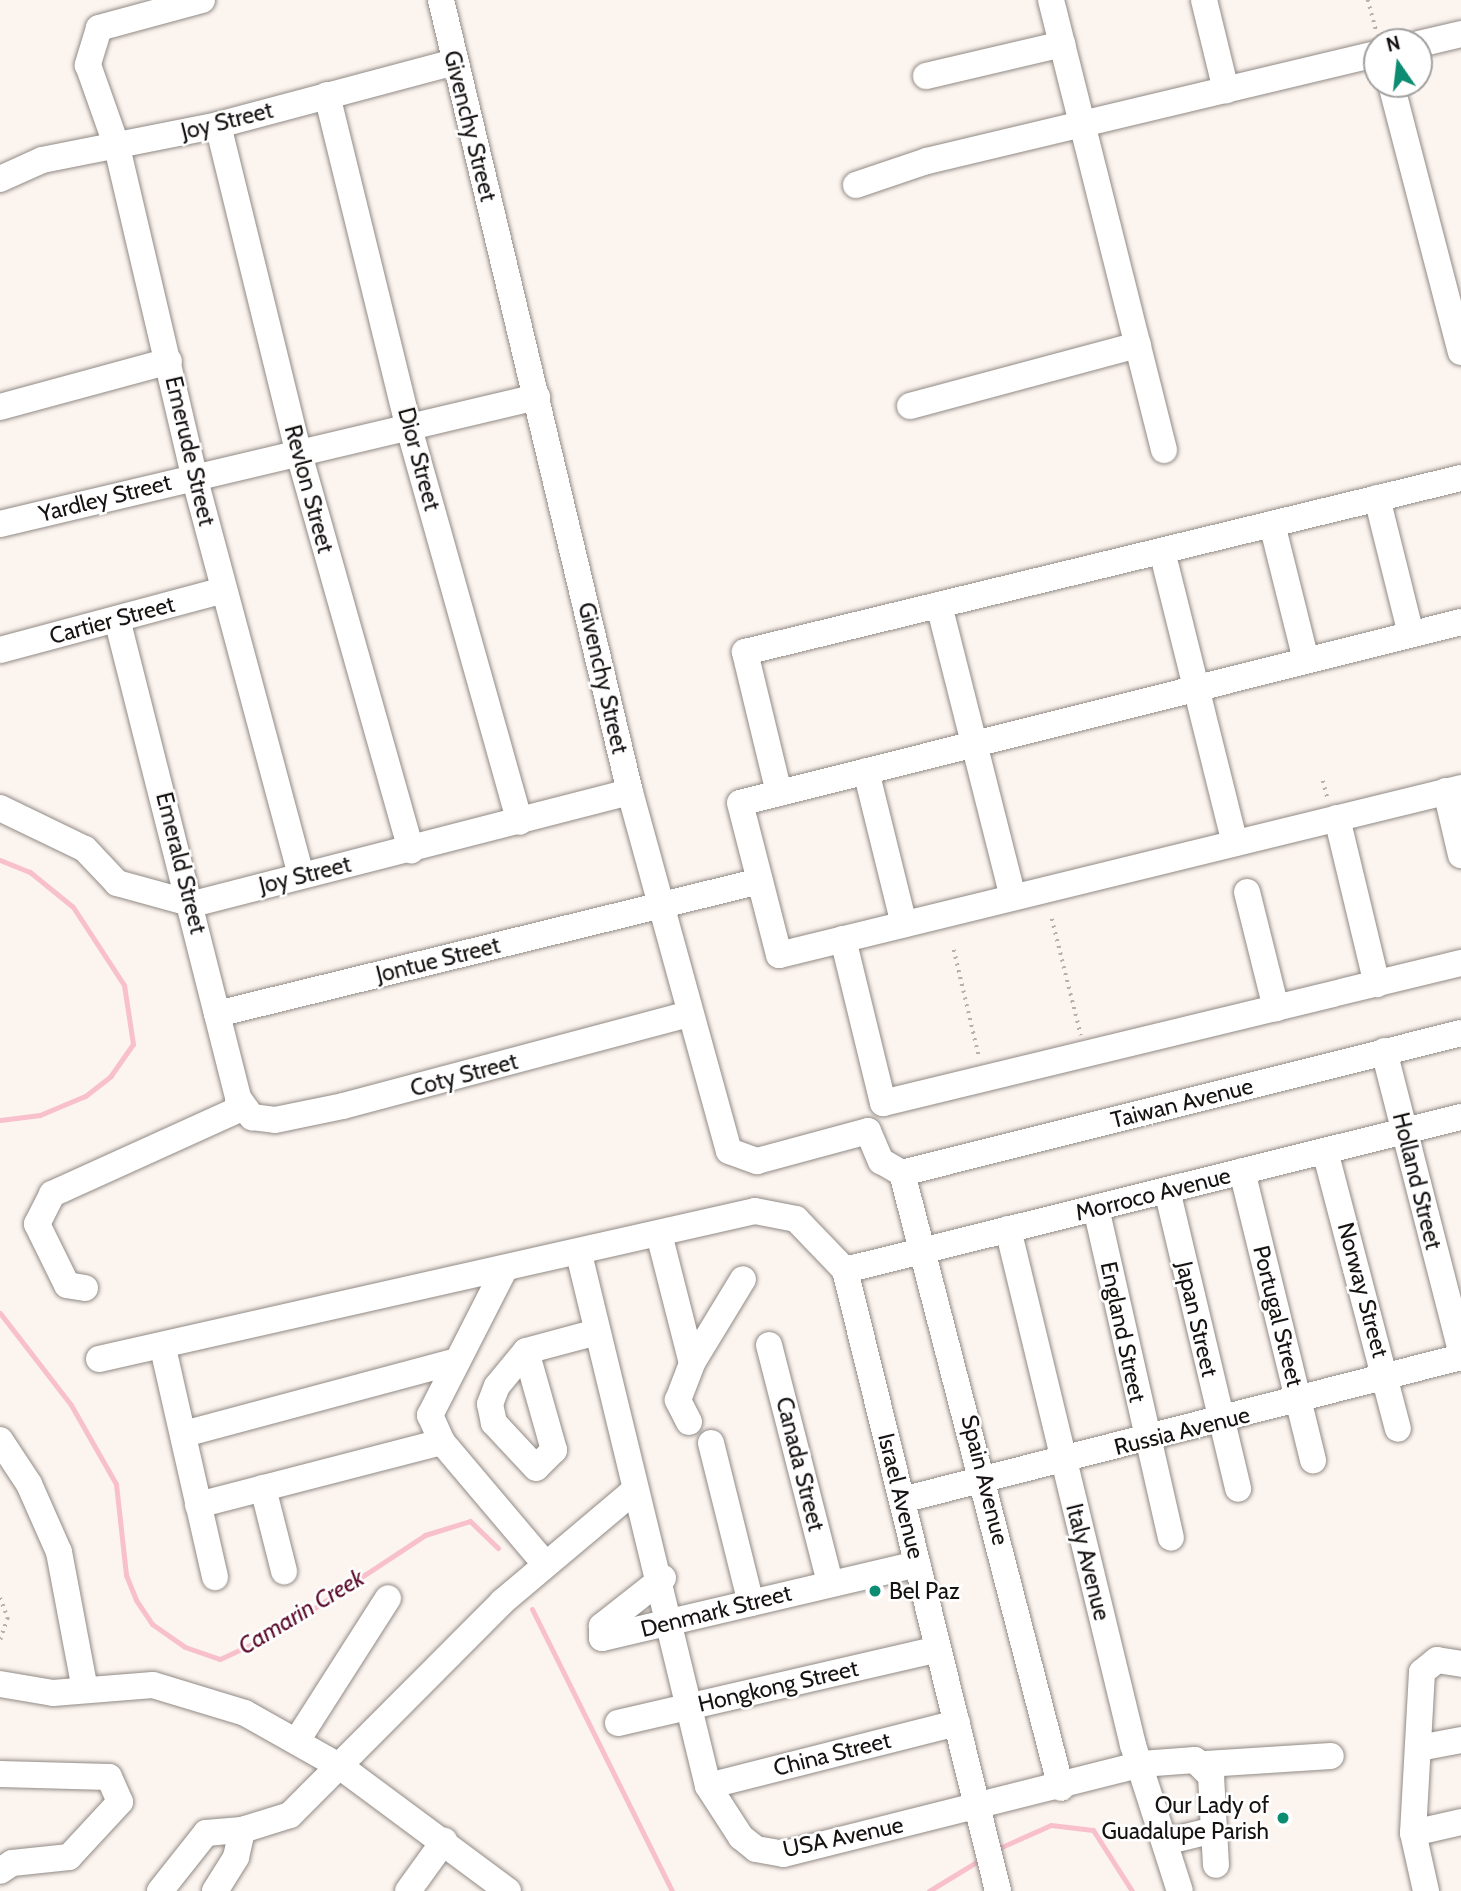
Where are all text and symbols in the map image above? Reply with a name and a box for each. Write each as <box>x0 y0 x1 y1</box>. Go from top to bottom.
north arrow <box>1363 28 1433 98</box>
text: N <box>1384 31 1403 57</box>
street label: Givenchy Street <box>438 48 502 204</box>
street label: Joy Street <box>178 96 276 146</box>
street label: Emerude Street <box>159 374 221 528</box>
street label: Dior Street <box>392 404 446 514</box>
street label: Revlon Street <box>279 422 339 556</box>
street label: Yardley Street <box>36 468 174 528</box>
street label: Cartier Street <box>46 590 178 650</box>
street label: Givenchy Street <box>572 600 634 756</box>
street label: Emerald Street <box>150 789 212 937</box>
street label: Joy Street <box>256 850 354 900</box>
street label: Jontue Street <box>373 931 503 989</box>
street label: Coty Street <box>407 1047 521 1103</box>
street label: Taiwan Avenue <box>1108 1072 1256 1134</box>
street label: Holland Street <box>1387 1110 1447 1252</box>
street label: Morroco Avenue <box>1073 1161 1233 1227</box>
street label: Norway Street <box>1332 1219 1394 1361</box>
street label: Portugal Street <box>1247 1242 1309 1390</box>
street label: England Street <box>1095 1259 1151 1405</box>
street label: Japan Street <box>1170 1259 1224 1379</box>
street label: Canada Street <box>770 1394 830 1534</box>
street label: Russia Avenue <box>1111 1401 1253 1461</box>
street label: Spain Avenue <box>956 1412 1014 1548</box>
street label: Israel Avenue <box>872 1430 930 1562</box>
street label: Italy Avenue <box>1060 1501 1116 1623</box>
water label: Camarin Creek <box>233 1563 369 1661</box>
place label: Bel Paz <box>889 1577 960 1605</box>
street label: Denmark Street <box>638 1579 794 1643</box>
marker: Bel Paz <box>867 1583 883 1599</box>
street label: Hongkong Street <box>695 1654 861 1718</box>
street label: China Street <box>771 1726 893 1782</box>
place label: Our Lady of Guadalupe Parish <box>1102 1791 1269 1845</box>
marker: Our Lady of Guadalupe Parish <box>1275 1810 1291 1826</box>
street label: USA Avenue <box>780 1811 906 1863</box>

